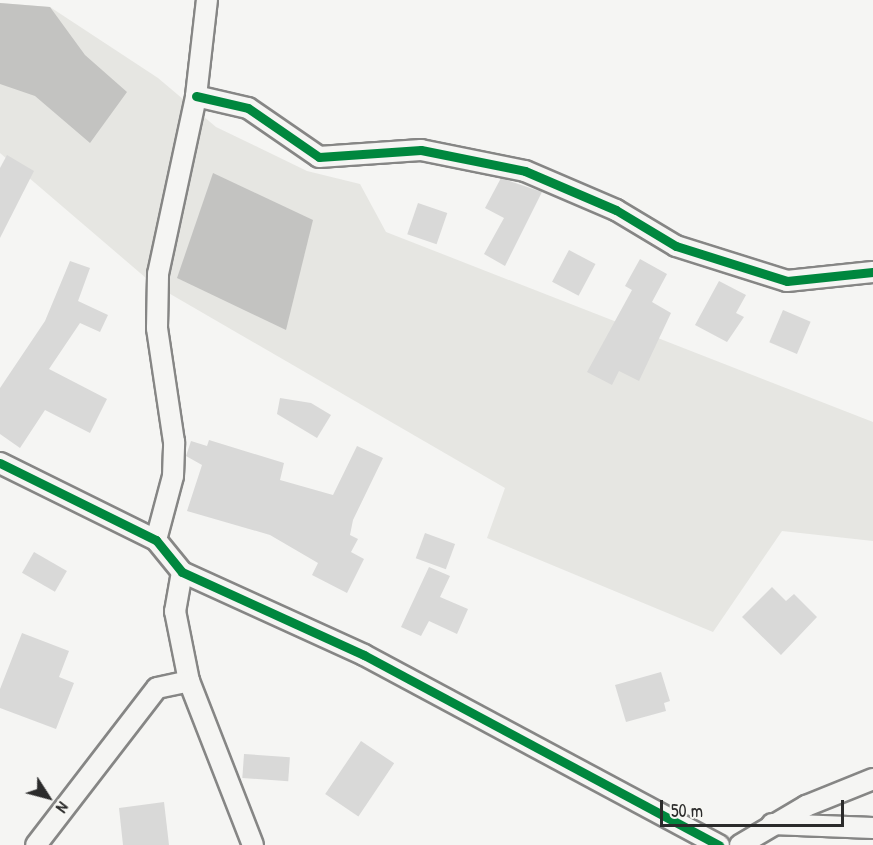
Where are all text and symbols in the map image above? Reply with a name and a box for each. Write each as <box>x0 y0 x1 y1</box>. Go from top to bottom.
north arrow <box>18 767 78 827</box>
scale bar <box>663 788 848 826</box>
text: N <box>51 798 74 817</box>
text: 50 m <box>671 798 703 823</box>

